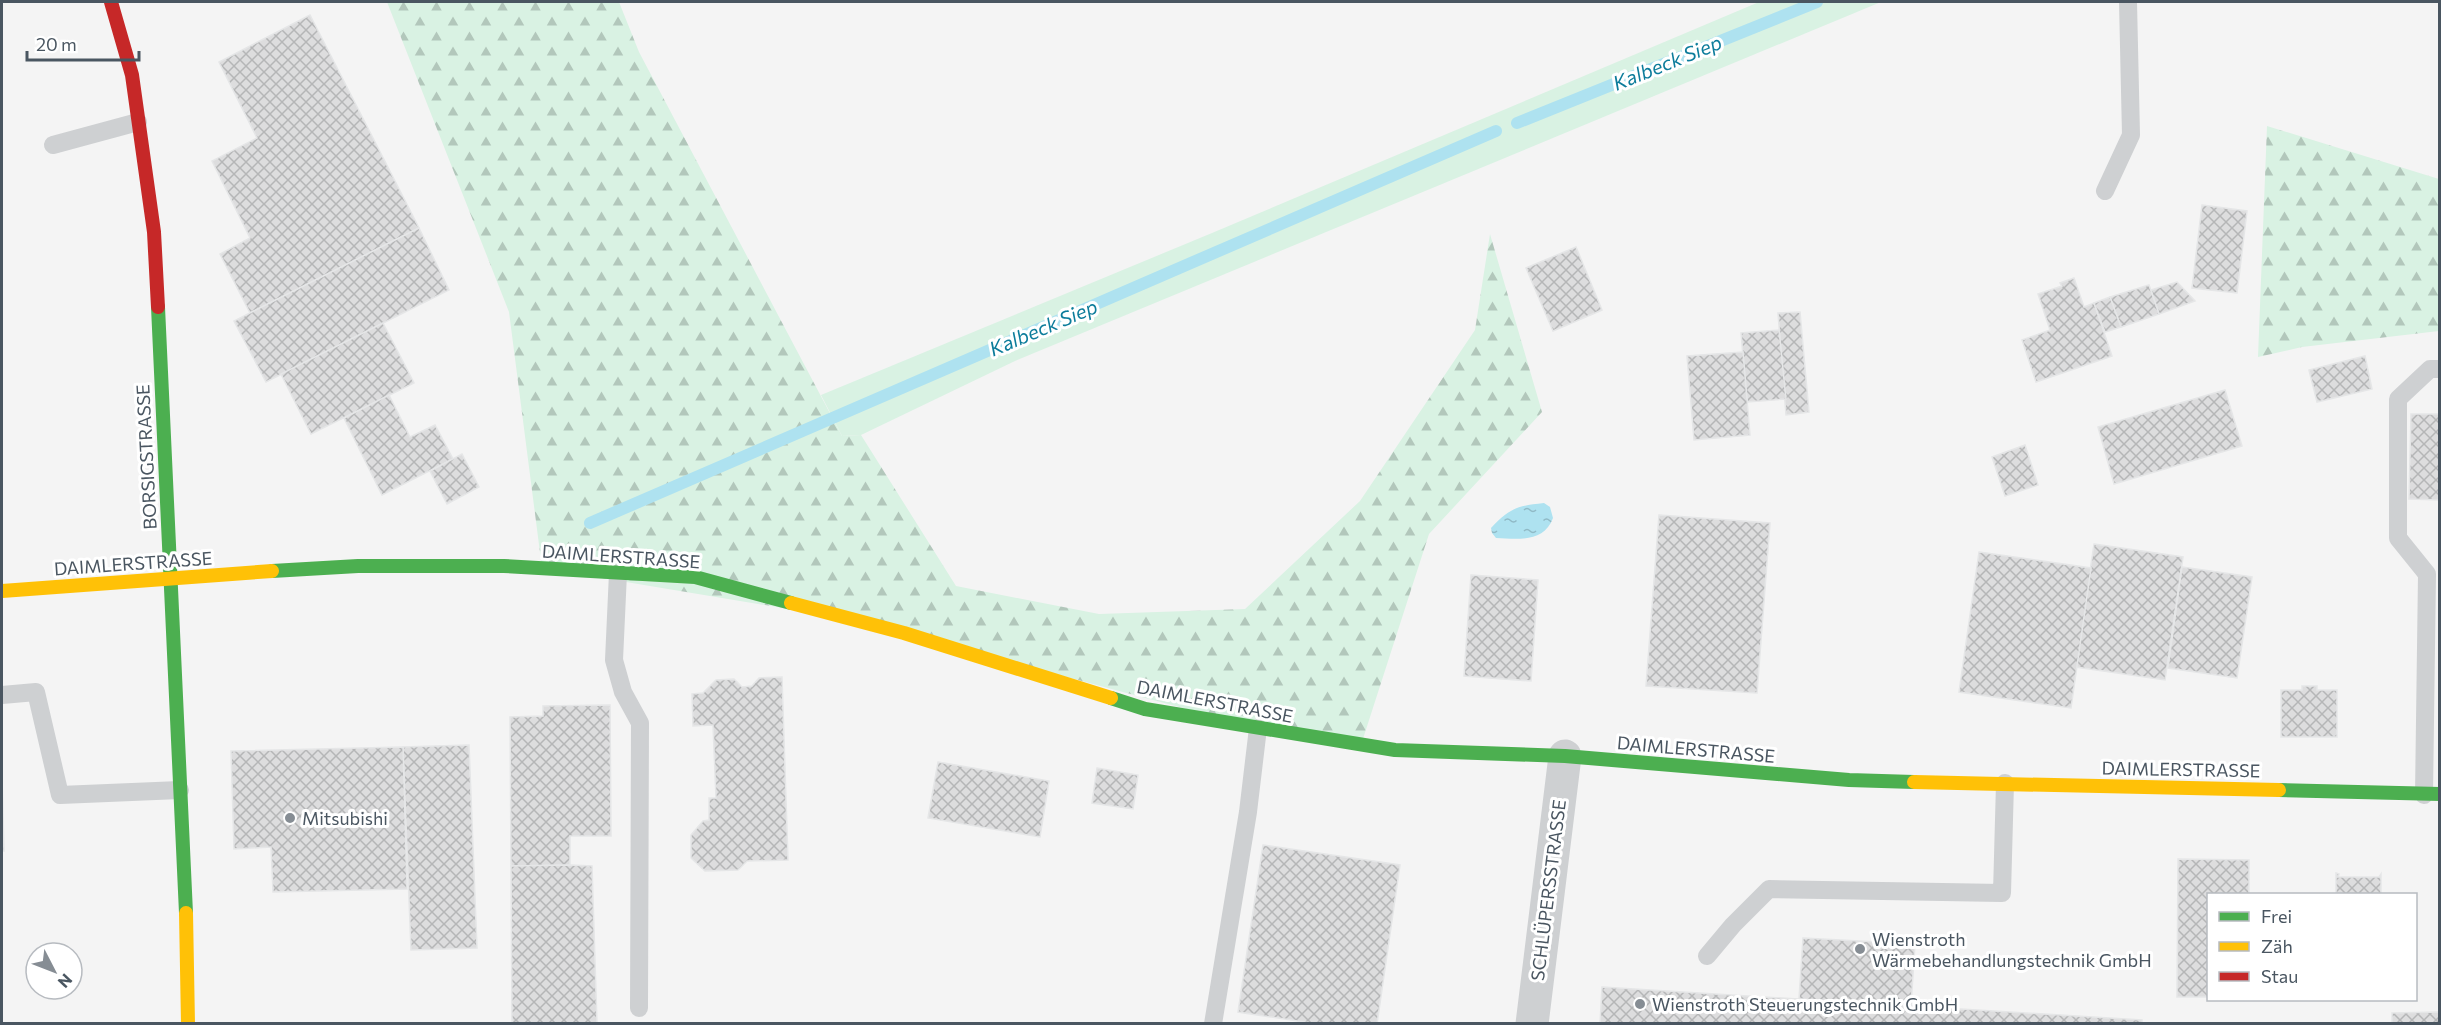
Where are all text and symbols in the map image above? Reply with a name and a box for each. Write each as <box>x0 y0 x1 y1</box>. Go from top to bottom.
scale bar <box>27 24 140 62</box>
water label: Kalbeck Siep <box>1609 29 1725 95</box>
text: 20 m <box>36 33 77 55</box>
water label: Kalbeck Siep <box>985 293 1101 361</box>
street label: BORSIGSTRASSE <box>131 384 161 530</box>
street label: DAIMLERSTRASSE <box>541 539 701 573</box>
street label: DAIMLERSTRASSE <box>53 546 213 580</box>
street label: DAIMLERSTRASSE <box>1135 675 1295 727</box>
street label: DAIMLERSTRASSE <box>1616 731 1776 767</box>
street label: DAIMLERSTRASSE <box>2102 757 2260 781</box>
street label: SCHLÜPERSSTRASSE <box>1526 798 1570 982</box>
place label: Mitsubishi <box>302 807 388 829</box>
marker: Mitsubishi <box>283 811 297 825</box>
legend <box>2207 893 2417 1001</box>
text: Frei <box>2261 905 2292 927</box>
place label: Wienstroth Wärmebehandlungstechnik GmbH <box>1872 928 2152 971</box>
text: Zäh <box>2261 935 2293 957</box>
north arrow <box>24 941 84 1001</box>
marker: Wienstroth Wärmebehandlungstechnik GmbH <box>1853 942 1867 956</box>
text: Stau <box>2261 965 2298 987</box>
text: N <box>54 971 77 992</box>
place label: Wienstroth Steuerungstechnik GmbH <box>1652 993 1958 1015</box>
marker: Wienstroth Steuerungstechnik GmbH <box>1633 997 1647 1011</box>

